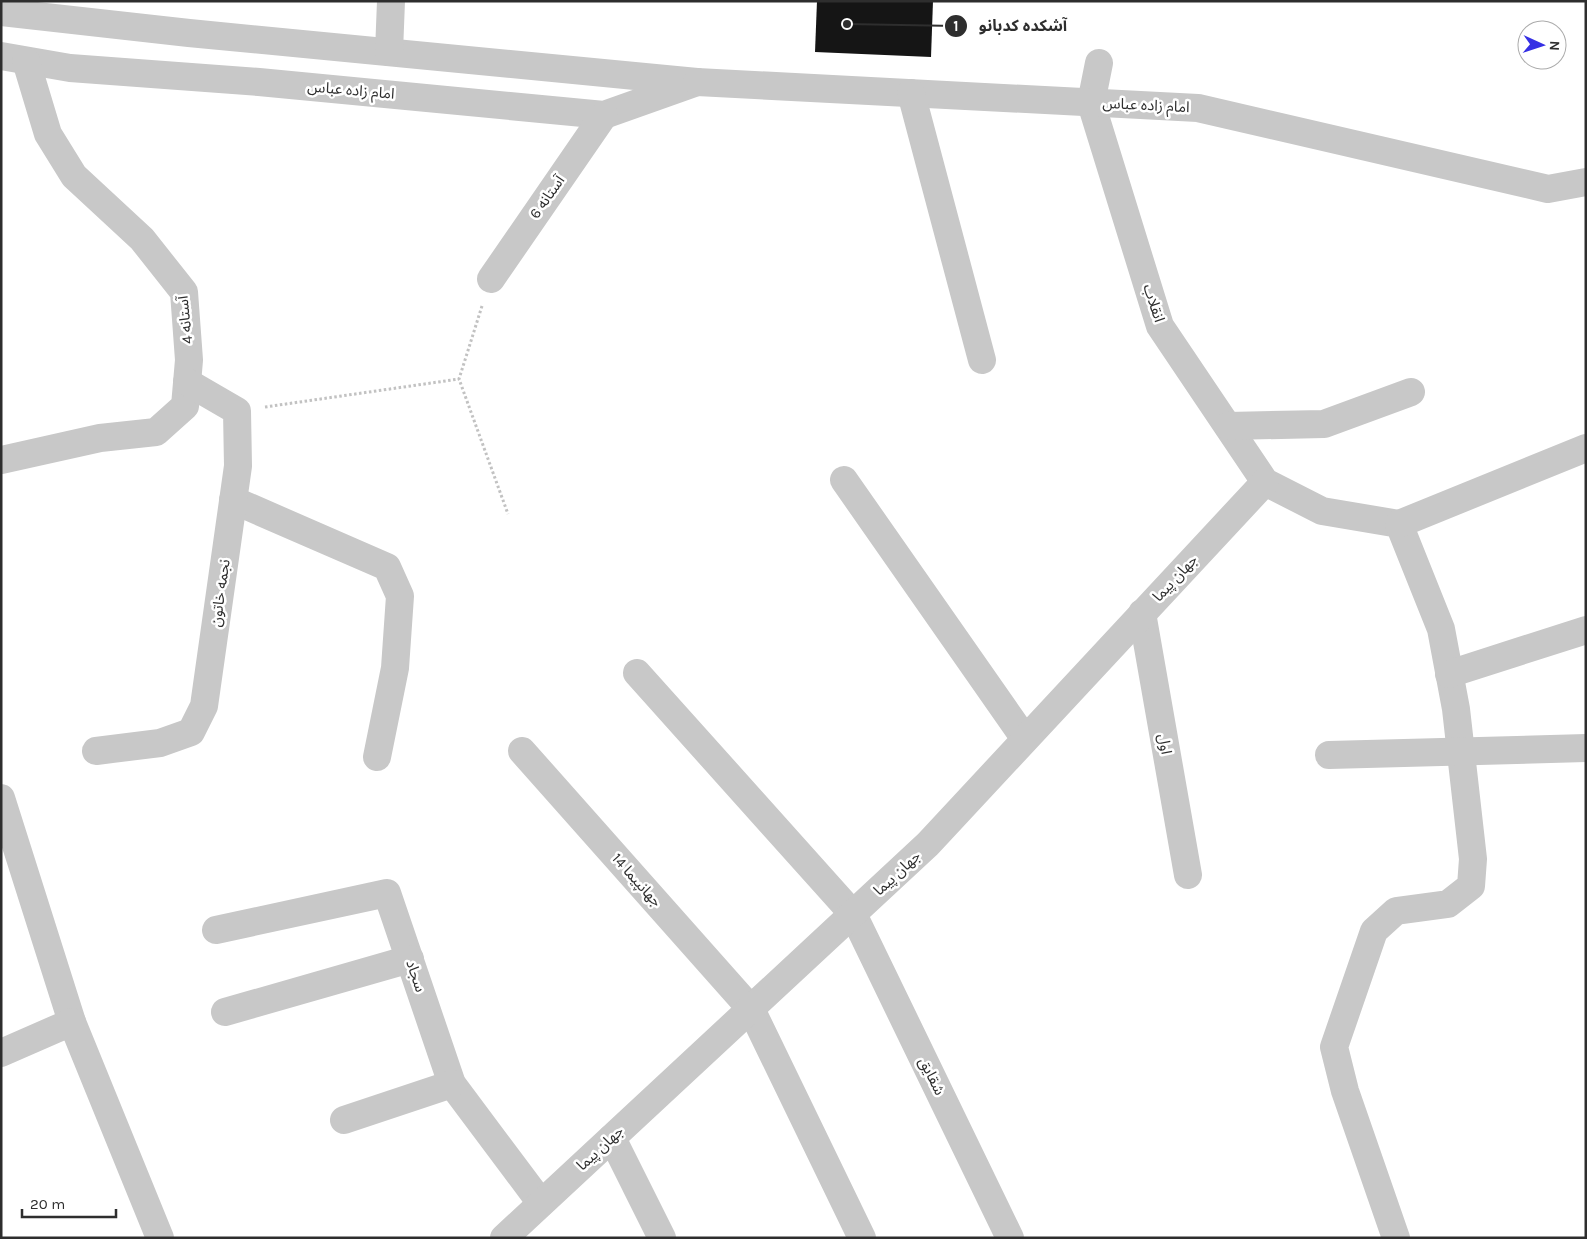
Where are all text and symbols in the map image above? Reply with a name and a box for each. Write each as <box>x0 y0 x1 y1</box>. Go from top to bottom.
callout: آشکده کدبانو <box>944 10 1077 41</box>
text: آشکده کدبانو <box>979 16 1068 35</box>
text: 1 <box>953 17 959 35</box>
north arrow <box>1517 20 1567 70</box>
text: N <box>1546 40 1563 51</box>
street label: امام زاده عباس <box>307 77 395 105</box>
street label: امام زاده عباس <box>1102 94 1190 118</box>
street label: آستانه 6 <box>526 171 569 222</box>
street label: انقلاب <box>1139 282 1169 324</box>
street label: آستانه 4 <box>173 294 196 345</box>
street label: جهان پیما <box>1149 551 1202 606</box>
street label: نجمه خاتون <box>206 558 234 628</box>
street label: اول <box>1154 732 1176 756</box>
street label: جهان پیما <box>870 847 925 900</box>
street label: جهانپیما 14 <box>607 849 666 911</box>
street label: سجاد <box>402 958 430 995</box>
street label: شقایق <box>914 1054 949 1099</box>
street label: جهان پیما <box>573 1122 628 1175</box>
scale bar <box>22 1186 116 1218</box>
text: 20 m <box>30 1195 65 1213</box>

